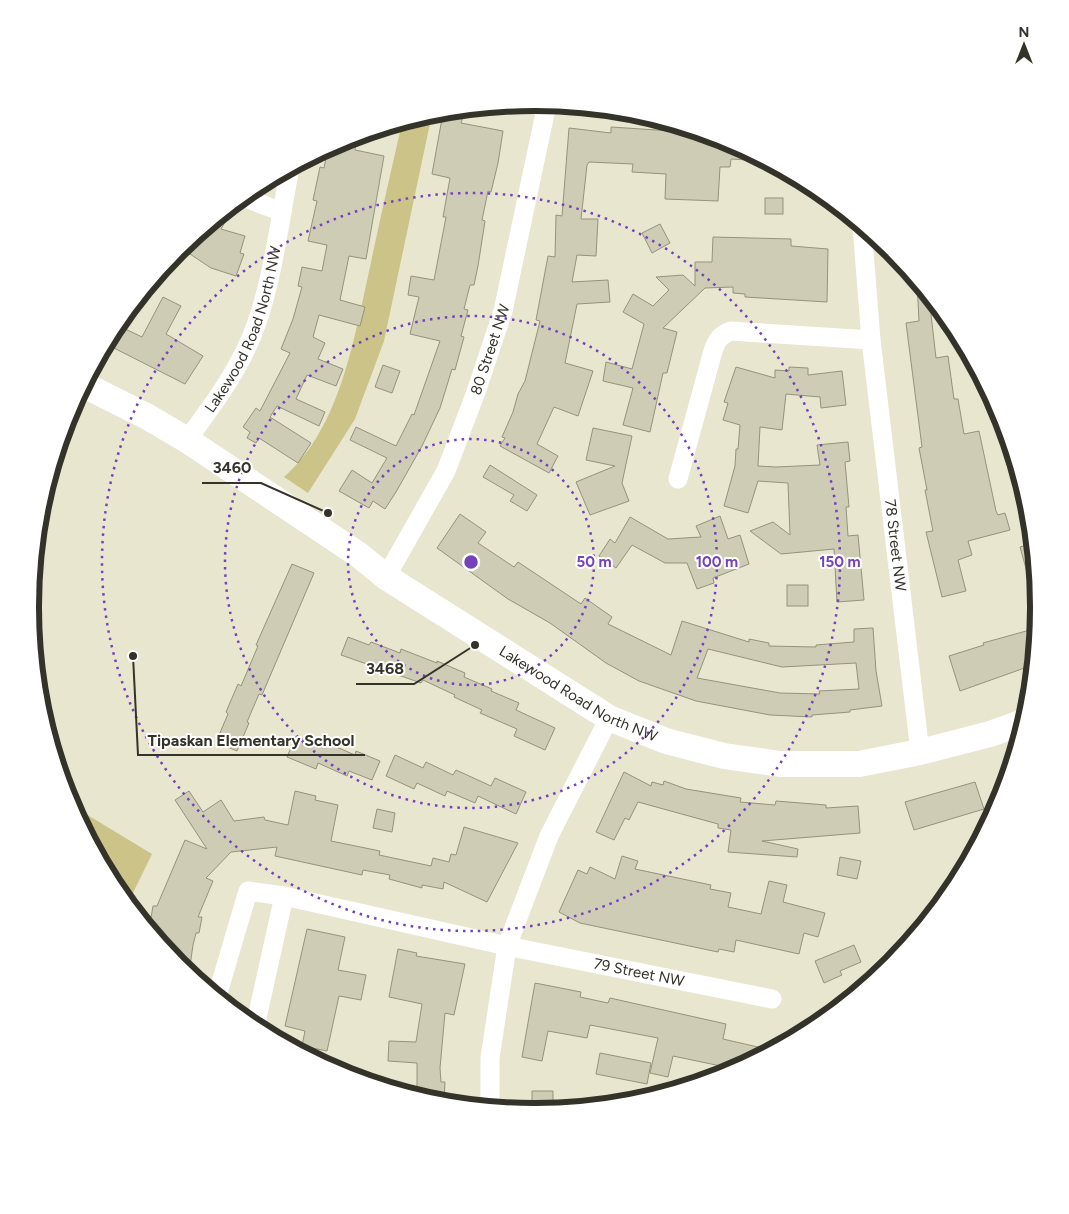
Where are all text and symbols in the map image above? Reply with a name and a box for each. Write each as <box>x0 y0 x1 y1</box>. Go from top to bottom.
north arrow <box>999 20 1049 70</box>
text: N <box>1019 24 1029 41</box>
street label: Lakewood Road North NW <box>201 244 285 416</box>
street label: 80 Street NW <box>467 301 514 397</box>
callout: 3460 <box>202 452 261 483</box>
text: 3460 <box>213 458 251 477</box>
street label: 78 Street NW <box>881 498 910 593</box>
centre of rings <box>462 553 480 571</box>
text: 50 m <box>576 553 612 571</box>
text: 100 m <box>696 553 738 571</box>
text: 150 m <box>819 553 861 571</box>
street label: Lakewood Road North NW <box>496 642 661 746</box>
callout: 3468 <box>356 653 414 684</box>
text: 3468 <box>366 659 404 678</box>
callout: Tipaskan Elementary School <box>138 724 365 755</box>
text: Tipaskan Elementary School <box>148 731 354 750</box>
street label: 79 Street NW <box>592 955 687 990</box>

